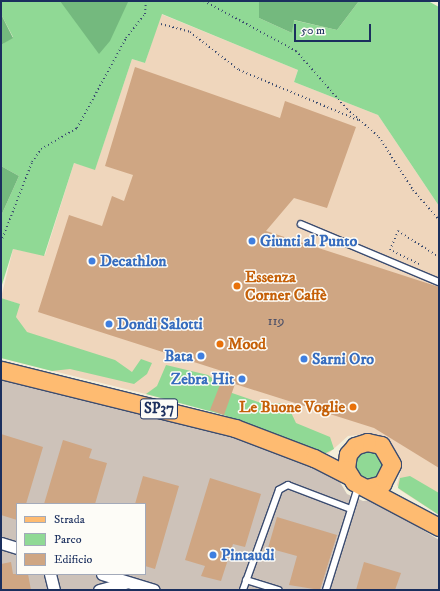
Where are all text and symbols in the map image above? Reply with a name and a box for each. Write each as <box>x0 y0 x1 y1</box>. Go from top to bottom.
scale bar <box>296 16 373 42</box>
text: 50 m <box>301 23 325 38</box>
place label: Giunti al Punto <box>260 231 357 251</box>
marker: Giunti al Punto <box>247 236 257 246</box>
place label: Decathlon <box>100 251 167 271</box>
marker: Decathlon <box>87 256 97 266</box>
place label: Essenza Corner Caffè <box>245 267 327 305</box>
marker: Essenza Corner Caffè <box>232 281 242 291</box>
house number: 119 <box>267 313 285 329</box>
place label: Dondi Salotti <box>117 314 203 334</box>
marker: Dondi Salotti <box>104 319 114 329</box>
place label: Mood <box>228 334 266 354</box>
marker: Mood <box>215 339 225 349</box>
place label: Bata <box>164 346 193 366</box>
place label: Sarni Oro <box>312 349 374 369</box>
marker: Bata <box>196 351 206 361</box>
marker: Sarni Oro <box>299 354 309 364</box>
place label: Zebra Hit <box>171 369 234 389</box>
marker: Zebra Hit <box>237 374 247 384</box>
road number: SP37 <box>139 396 179 422</box>
place label: Le Buone Voglie <box>239 397 345 417</box>
marker: Le Buone Voglie <box>348 402 358 412</box>
legend <box>16 503 146 575</box>
text: Strada <box>54 512 85 527</box>
text: Parco <box>54 532 82 547</box>
place label: Pintaudi <box>221 545 274 565</box>
marker: Pintaudi <box>208 550 218 560</box>
text: Edificio <box>54 552 92 567</box>

